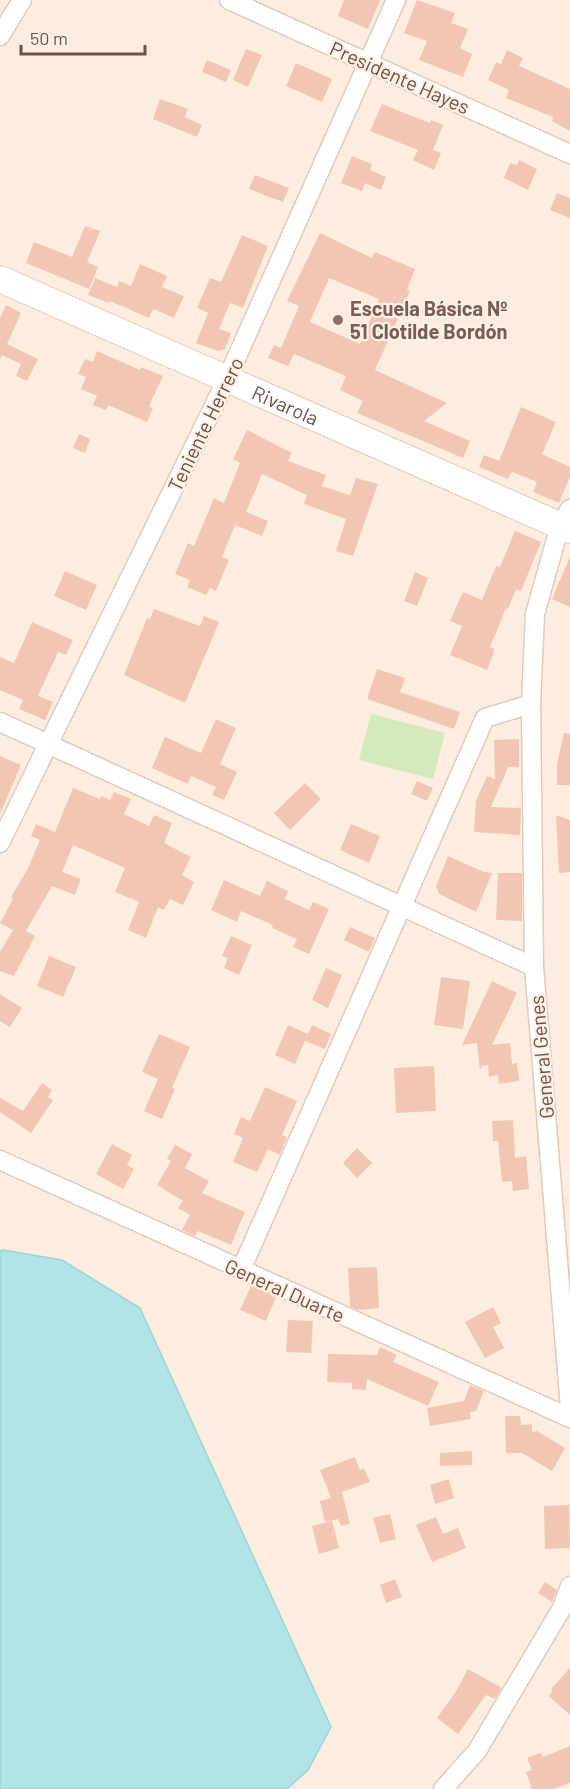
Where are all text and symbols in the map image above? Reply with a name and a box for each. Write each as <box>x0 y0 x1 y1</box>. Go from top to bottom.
scale bar <box>21 18 146 56</box>
text: 50 m <box>30 27 68 49</box>
street label: Presidente Hayes <box>326 35 474 119</box>
place label: Escuela Básica Nº 51 Clotilde Bordón <box>350 296 508 343</box>
marker: Escuela Básica Nº 51 Clotilde Bordón <box>331 313 345 327</box>
street label: Teniente Herrero <box>162 353 248 495</box>
street label: Rivarola <box>249 380 322 430</box>
street label: General Genes <box>524 994 558 1120</box>
street label: General Duarte <box>221 1253 349 1327</box>

